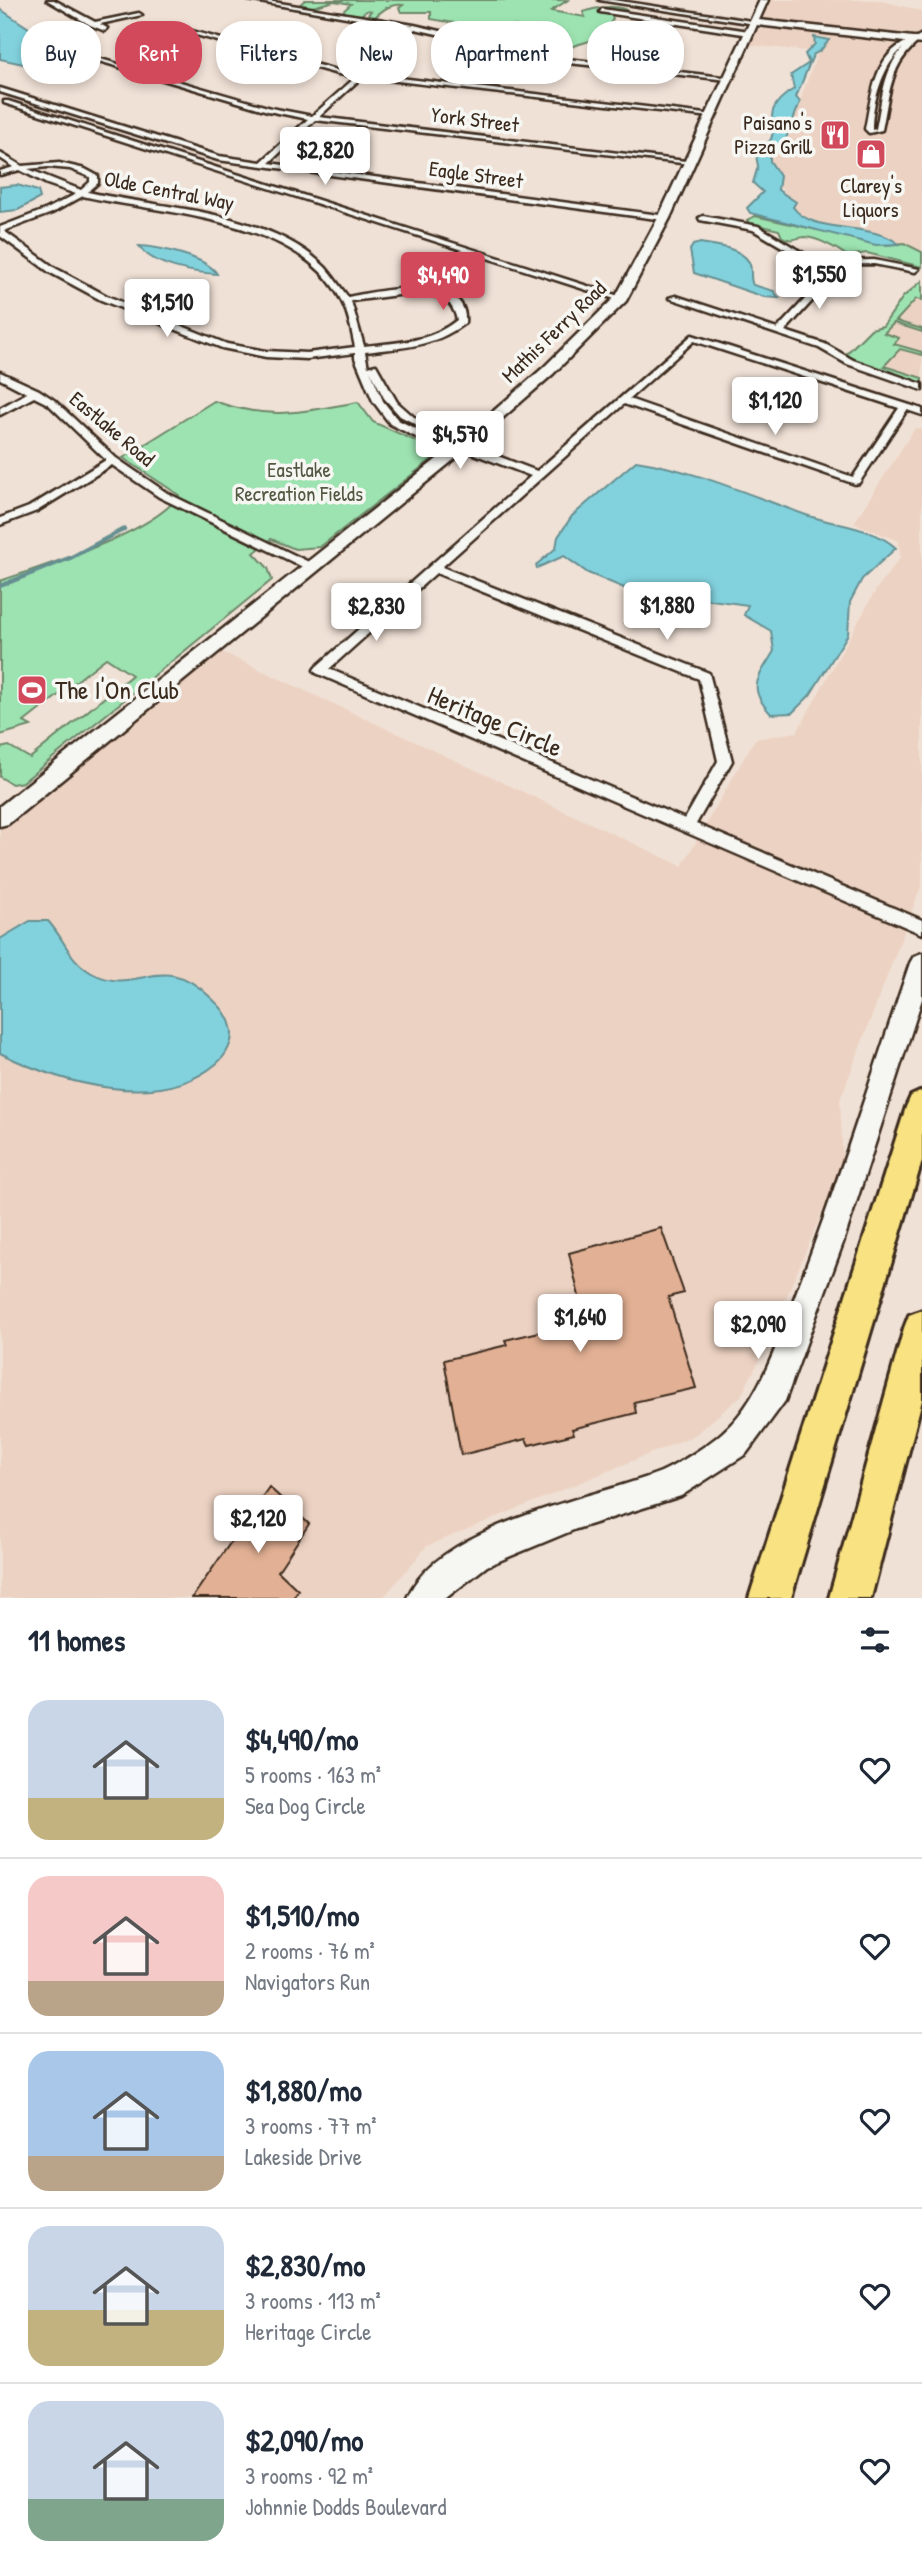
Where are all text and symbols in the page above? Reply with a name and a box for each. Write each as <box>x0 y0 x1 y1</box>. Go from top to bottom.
chip: Buy <box>21 21 101 84</box>
chip: Rent <box>115 21 202 84</box>
chip: Filters <box>216 21 322 84</box>
chip: New <box>336 21 417 84</box>
chip: Apartment <box>431 21 573 84</box>
chip: House <box>587 21 684 84</box>
street label: York Street <box>429 100 521 139</box>
place label: Paisano's Pizza Grill <box>734 108 813 161</box>
restaurant icon: Paisano's Pizza Grill <box>818 118 852 152</box>
pin: $2,820 <box>268 128 382 187</box>
text: $2,820 <box>296 134 354 165</box>
shop icon: Clarey's Liquors <box>854 137 888 171</box>
street label: Eagle Street <box>427 154 526 196</box>
street label: Olde Central Way <box>102 164 237 217</box>
place label: Clarey's Liquors <box>840 171 902 224</box>
pin: $4,490 <box>386 252 500 312</box>
pin: $1,550 <box>762 252 876 311</box>
text: $1,550 <box>792 258 846 289</box>
text: $4,490 <box>417 259 469 290</box>
street label: Mathis Ferry Road <box>495 274 612 389</box>
pin: $1,510 <box>110 280 224 339</box>
text: $1,510 <box>140 286 194 317</box>
pin: $1,120 <box>718 378 832 437</box>
street label: Eastlake Road <box>64 384 161 473</box>
text: $1,120 <box>748 384 802 415</box>
pin: $4,570 <box>403 412 517 471</box>
text: $4,570 <box>432 418 488 449</box>
park label: Eastlake Recreation Fields <box>235 455 363 508</box>
pin: $1,880 <box>610 582 724 642</box>
pin: $2,830 <box>319 584 433 643</box>
text: $1,880 <box>640 589 694 620</box>
text: $2,830 <box>347 590 405 621</box>
place label: The I'On Club <box>55 672 179 707</box>
sports icon: The I'On Club <box>15 673 49 707</box>
street label: Heritage Circle <box>423 677 568 765</box>
pin: $1,640 <box>523 1294 637 1354</box>
text: $1,640 <box>554 1301 606 1332</box>
pin: $2,090 <box>701 1302 815 1361</box>
text: $2,090 <box>730 1308 786 1339</box>
pin: $2,120 <box>201 1496 315 1555</box>
text: $2,120 <box>230 1502 286 1533</box>
text: 11 homes <box>28 1620 125 1660</box>
icon: filters <box>856 1621 894 1659</box>
text: $4,490/mo <box>245 1719 358 1759</box>
icon: home <box>84 1728 168 1812</box>
icon: heart <box>856 1751 894 1789</box>
text: 5 rooms · 163 m² <box>245 1759 381 1790</box>
text: Sea Dog Circle <box>245 1790 366 1821</box>
text: $1,510/mo <box>245 1895 359 1935</box>
icon: home <box>84 1904 168 1988</box>
icon: heart <box>856 1927 894 1965</box>
text: 2 rooms · 76 m² <box>245 1935 375 1966</box>
text: Navigators Run <box>245 1966 370 1997</box>
text: $1,880/mo <box>245 2070 362 2110</box>
icon: home <box>84 2079 168 2163</box>
icon: heart <box>856 2102 894 2140</box>
text: 3 rooms · 77 m² <box>245 2110 377 2141</box>
text: Lakeside Drive <box>245 2141 362 2172</box>
text: $2,830/mo <box>245 2245 365 2285</box>
icon: home <box>84 2254 168 2338</box>
icon: heart <box>856 2277 894 2315</box>
text: 3 rooms · 113 m² <box>245 2285 381 2316</box>
text: Heritage Circle <box>245 2316 371 2347</box>
text: $2,090/mo <box>245 2420 363 2460</box>
icon: home <box>84 2429 168 2513</box>
icon: heart <box>856 2452 894 2490</box>
text: 3 rooms · 92 m² <box>245 2460 373 2491</box>
text: Johnnie Dodds Boulevard <box>245 2491 447 2522</box>

